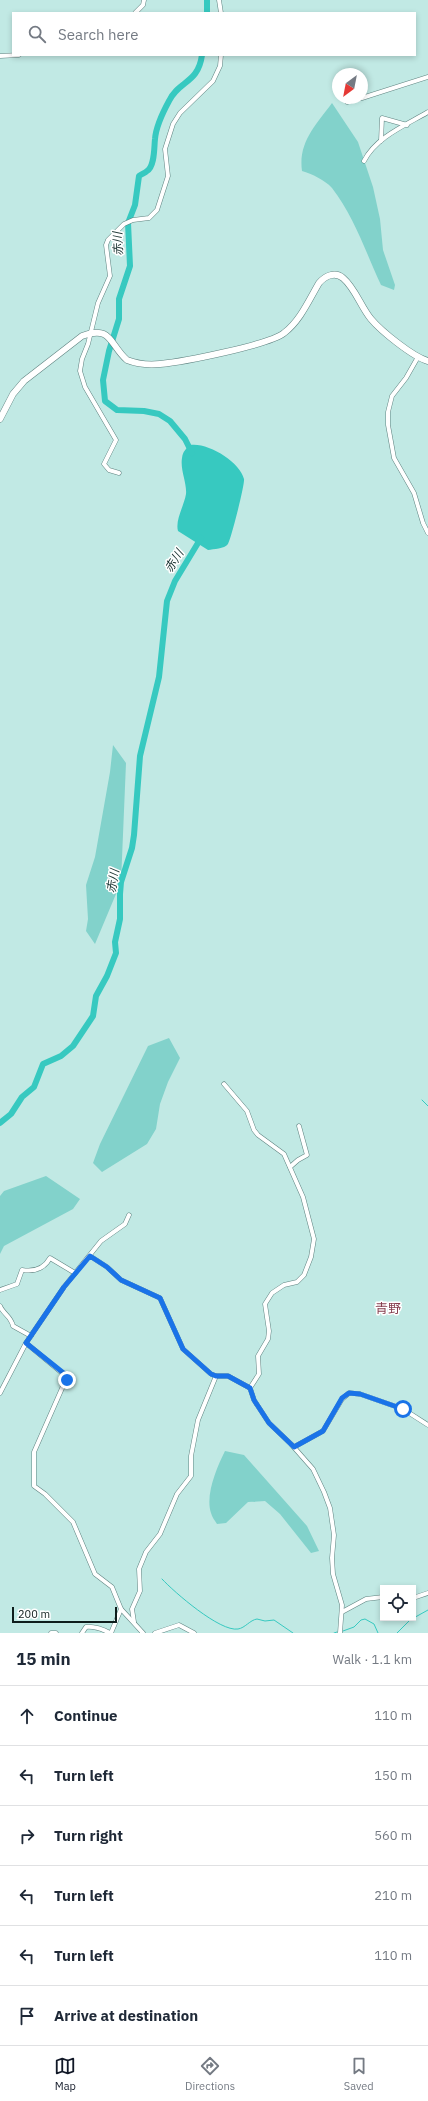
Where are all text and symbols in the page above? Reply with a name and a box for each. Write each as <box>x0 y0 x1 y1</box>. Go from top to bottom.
search box <box>12 12 416 56</box>
icon: search <box>26 23 48 45</box>
text: Search here <box>58 25 138 44</box>
north arrow <box>332 68 368 104</box>
water label: 赤川 <box>110 230 125 256</box>
water label: 赤川 <box>161 545 187 575</box>
water label: 赤川 <box>103 866 122 894</box>
district label: 青野 <box>375 1300 401 1317</box>
route end <box>58 1371 76 1389</box>
route start <box>394 1400 412 1418</box>
map controls <box>380 1585 416 1621</box>
button: locate <box>380 1585 416 1621</box>
scale bar <box>12 1605 117 1624</box>
text: 200 m <box>18 1607 50 1621</box>
text: 15 min <box>16 1648 71 1670</box>
text: Walk · 1.1 km <box>332 1651 412 1668</box>
icon: ahead <box>16 1705 38 1727</box>
text: Continue <box>54 1706 118 1725</box>
text: 110 m <box>374 1707 412 1724</box>
icon: left <box>16 1765 38 1787</box>
text: Turn left <box>54 1766 114 1785</box>
text: 150 m <box>374 1767 412 1784</box>
icon: right <box>16 1825 38 1847</box>
text: Turn right <box>54 1826 123 1845</box>
text: 560 m <box>374 1827 412 1844</box>
icon: left <box>16 1885 38 1907</box>
text: Turn left <box>54 1886 114 1905</box>
text: 210 m <box>374 1887 412 1904</box>
icon: left <box>16 1945 38 1967</box>
text: Turn left <box>54 1946 114 1965</box>
text: 110 m <box>374 1947 412 1964</box>
icon: arrive <box>16 2005 38 2027</box>
text: Arrive at destination <box>54 2006 198 2025</box>
tab: Map <box>54 2055 76 2093</box>
tab: Directions <box>185 2055 235 2093</box>
tab: Saved <box>344 2055 374 2093</box>

